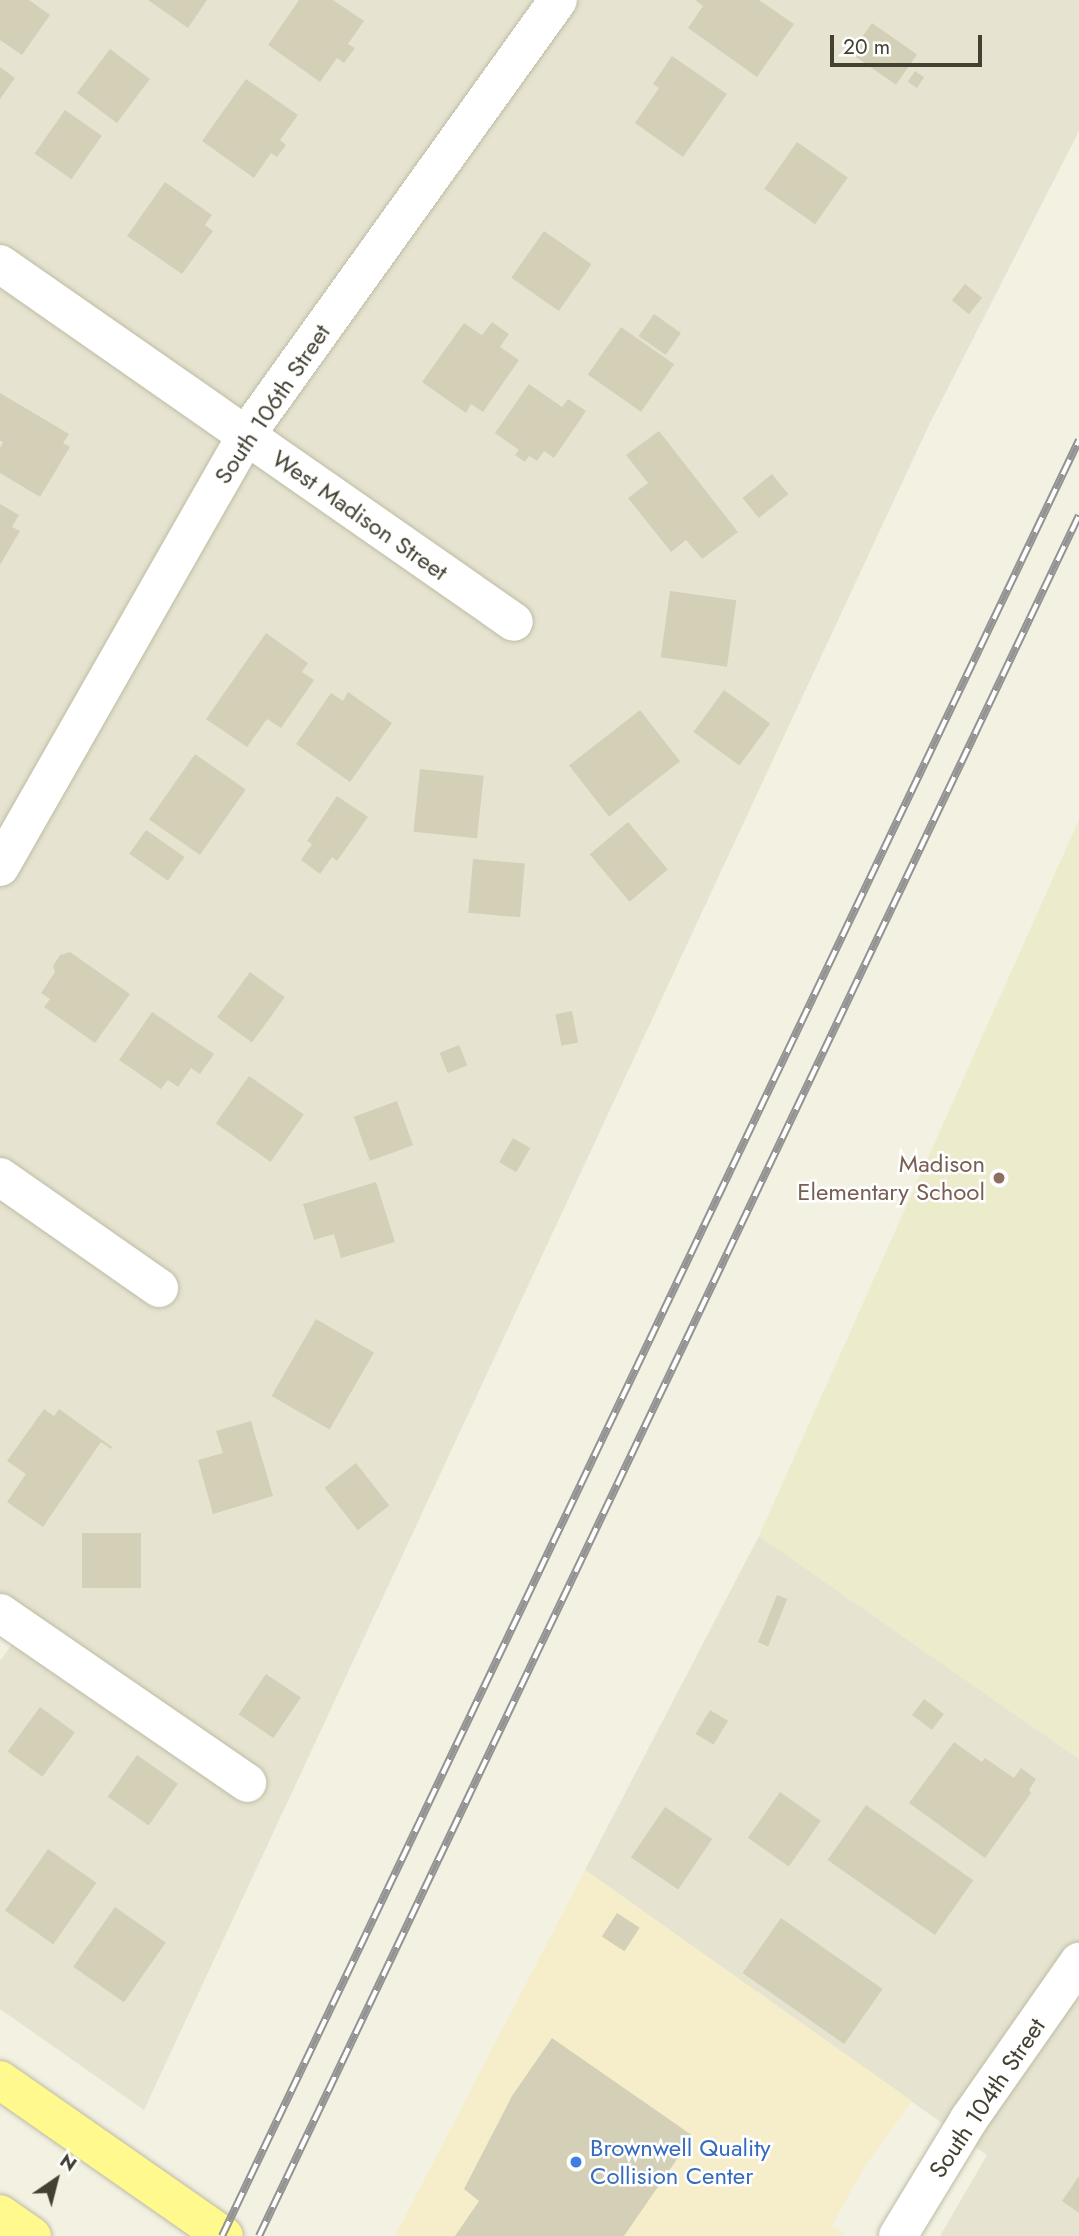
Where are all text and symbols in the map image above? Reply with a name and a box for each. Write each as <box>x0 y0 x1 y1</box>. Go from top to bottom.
scale bar <box>834 21 986 65</box>
text: 20 m <box>843 32 890 62</box>
street label: South 106th Street <box>208 319 336 489</box>
street label: West Madison Street <box>267 444 453 586</box>
place label: Madison Elementary School <box>797 1150 985 1206</box>
marker: Madison Elementary School <box>991 1170 1007 1186</box>
street label: South 104th Street <box>923 2013 1051 2183</box>
place label: Brownwell Quality Collision Center <box>590 2134 771 2190</box>
north arrow <box>21 2145 91 2215</box>
text: N <box>54 2147 82 2178</box>
marker: Brownwell Quality Collision Center <box>568 2154 584 2170</box>

